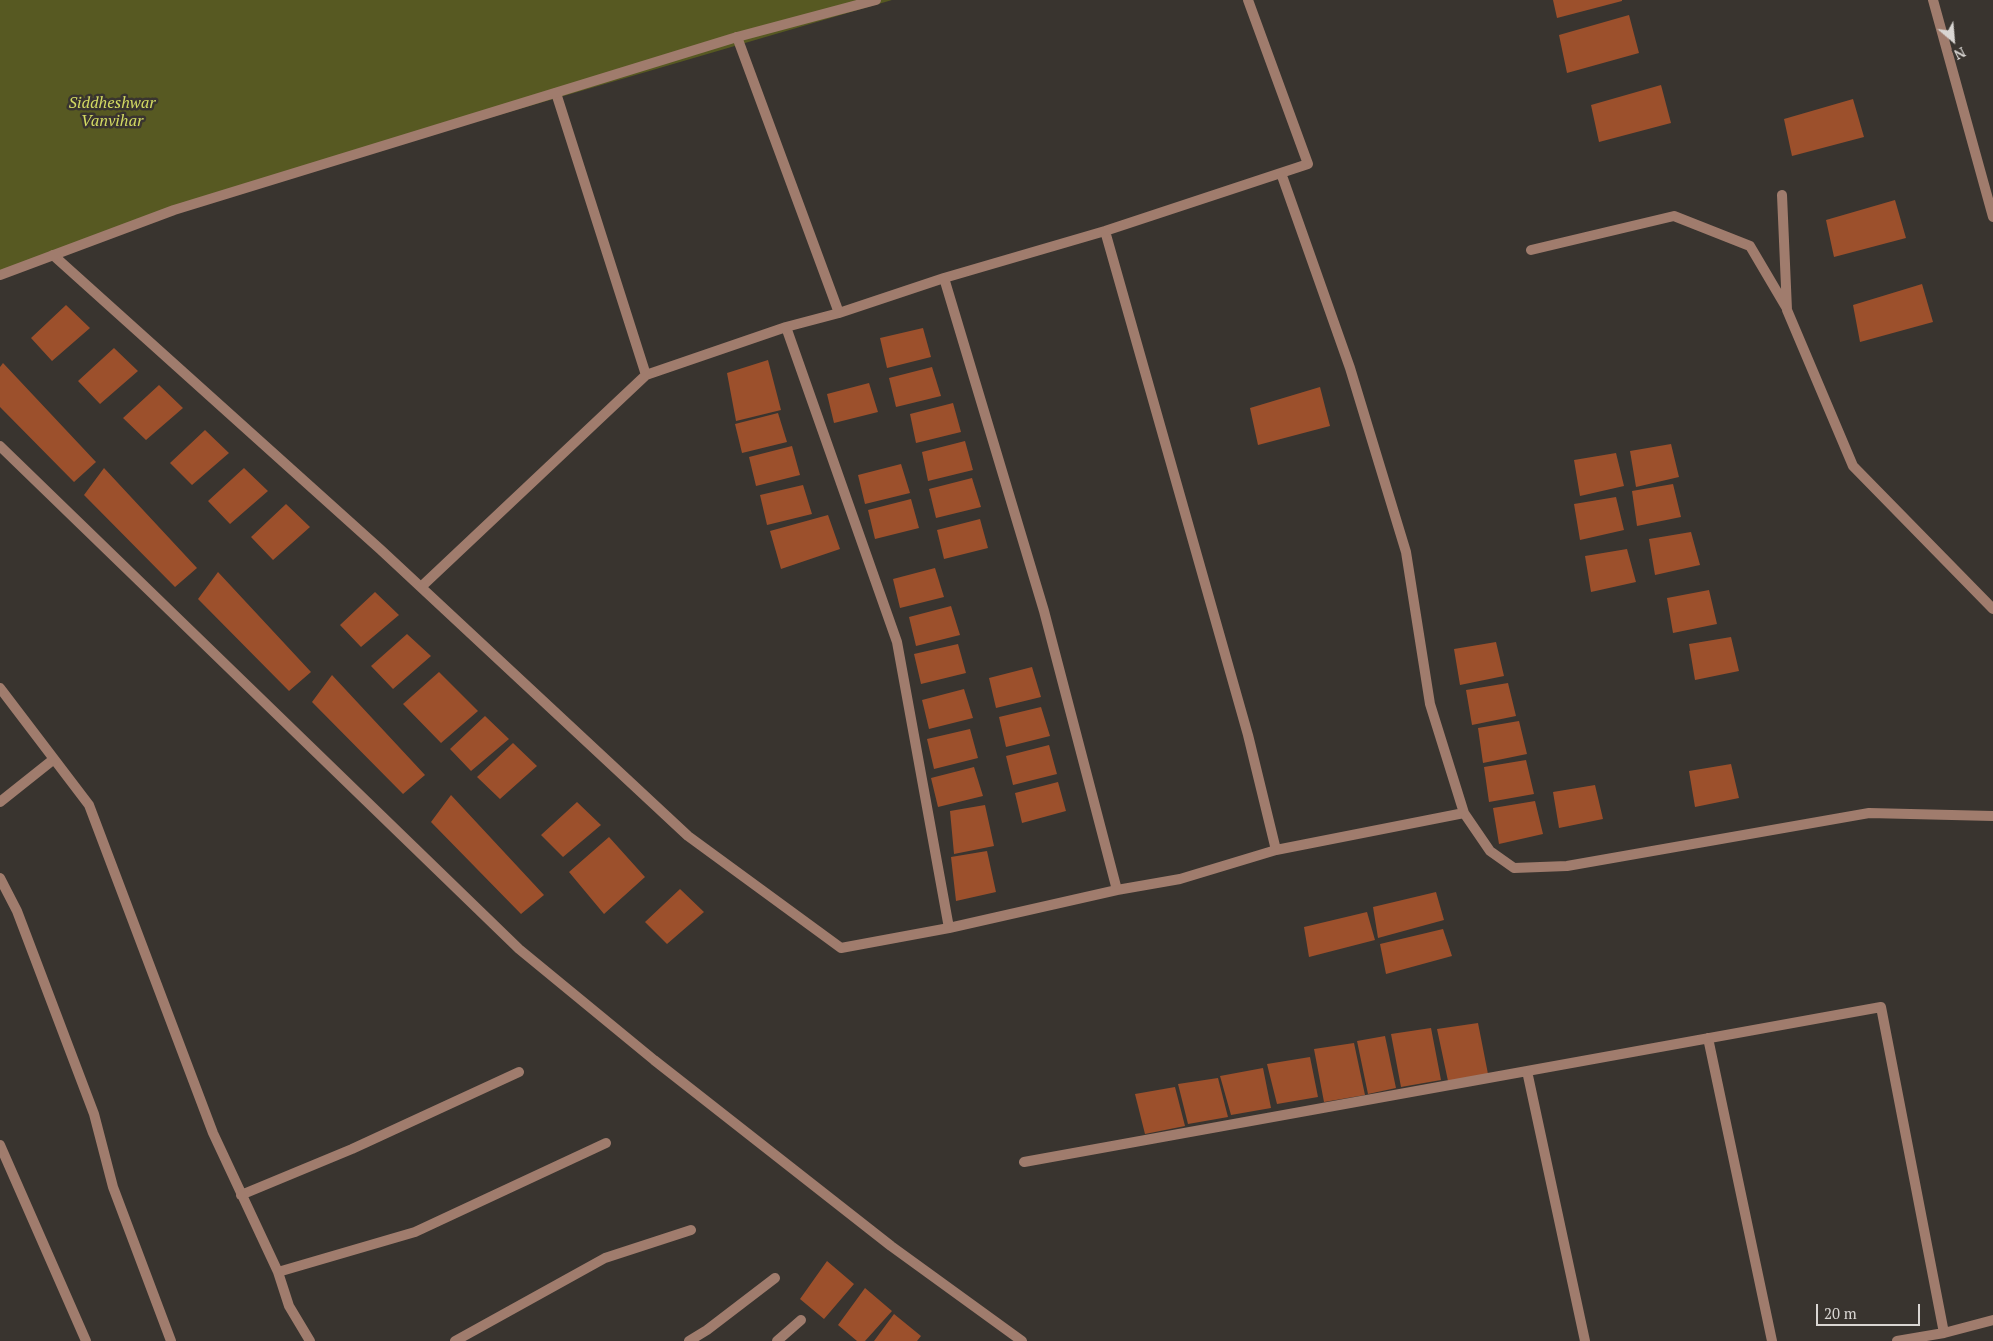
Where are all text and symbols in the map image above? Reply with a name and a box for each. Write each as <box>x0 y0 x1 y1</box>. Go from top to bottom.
north arrow <box>1928 15 1978 65</box>
text: N <box>1951 43 1969 65</box>
park label: Siddheshwar Vanvihar <box>69 93 155 131</box>
scale bar <box>1818 1294 1922 1326</box>
text: 20 m <box>1824 1303 1857 1323</box>

